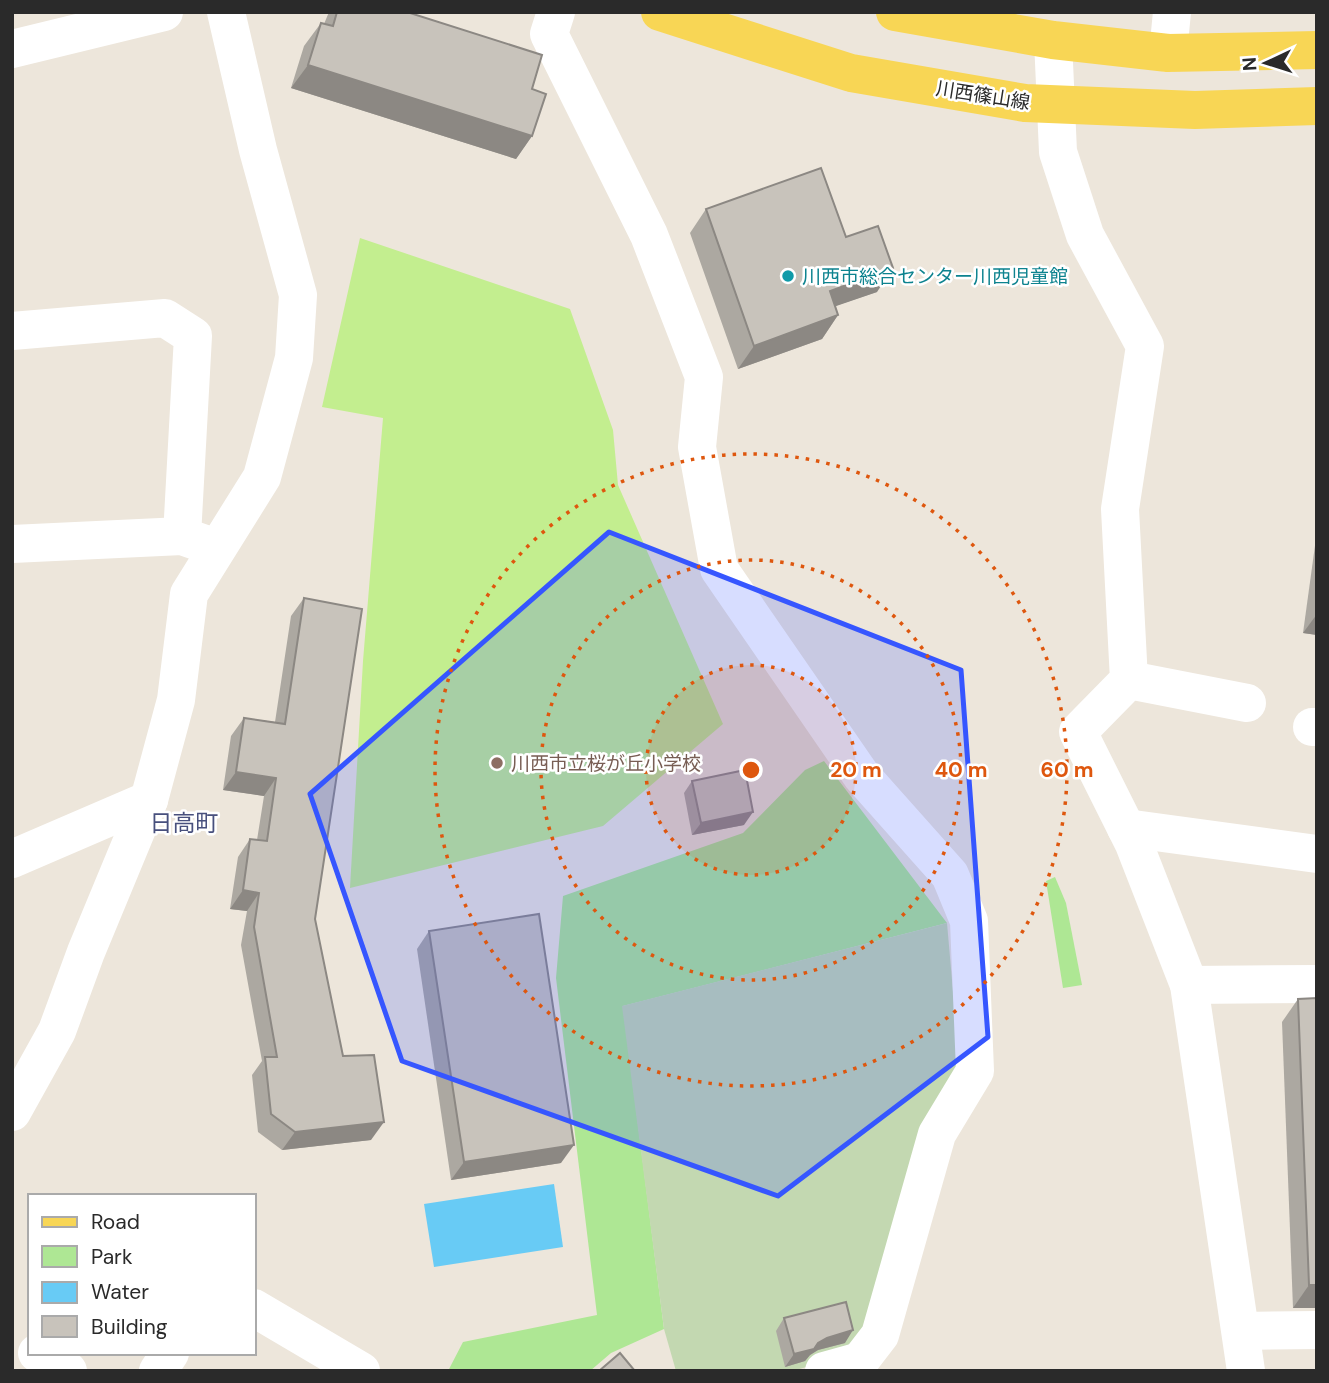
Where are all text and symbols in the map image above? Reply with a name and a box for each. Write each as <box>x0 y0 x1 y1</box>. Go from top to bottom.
north arrow <box>1231 28 1301 98</box>
text: N <box>1237 56 1262 72</box>
street label: 川西篠山線 <box>934 76 1032 115</box>
place label: 川西市総合センター川西児童館 <box>802 264 1068 289</box>
marker: 川西市総合センター川西児童館 <box>780 268 796 284</box>
place label: 川西市立桜が丘小学校 <box>511 751 701 776</box>
marker: 川西市立桜が丘小学校 <box>489 755 505 771</box>
text: 20 m <box>830 756 882 784</box>
text: 40 m <box>934 756 988 784</box>
text: 60 m <box>1041 756 1093 784</box>
centre of rings <box>739 758 763 782</box>
district label: 日高町 <box>150 808 219 838</box>
legend <box>28 1194 256 1355</box>
text: Road <box>91 1208 140 1236</box>
text: Park <box>91 1243 133 1271</box>
text: Water <box>91 1278 149 1306</box>
text: Building <box>91 1313 168 1341</box>

